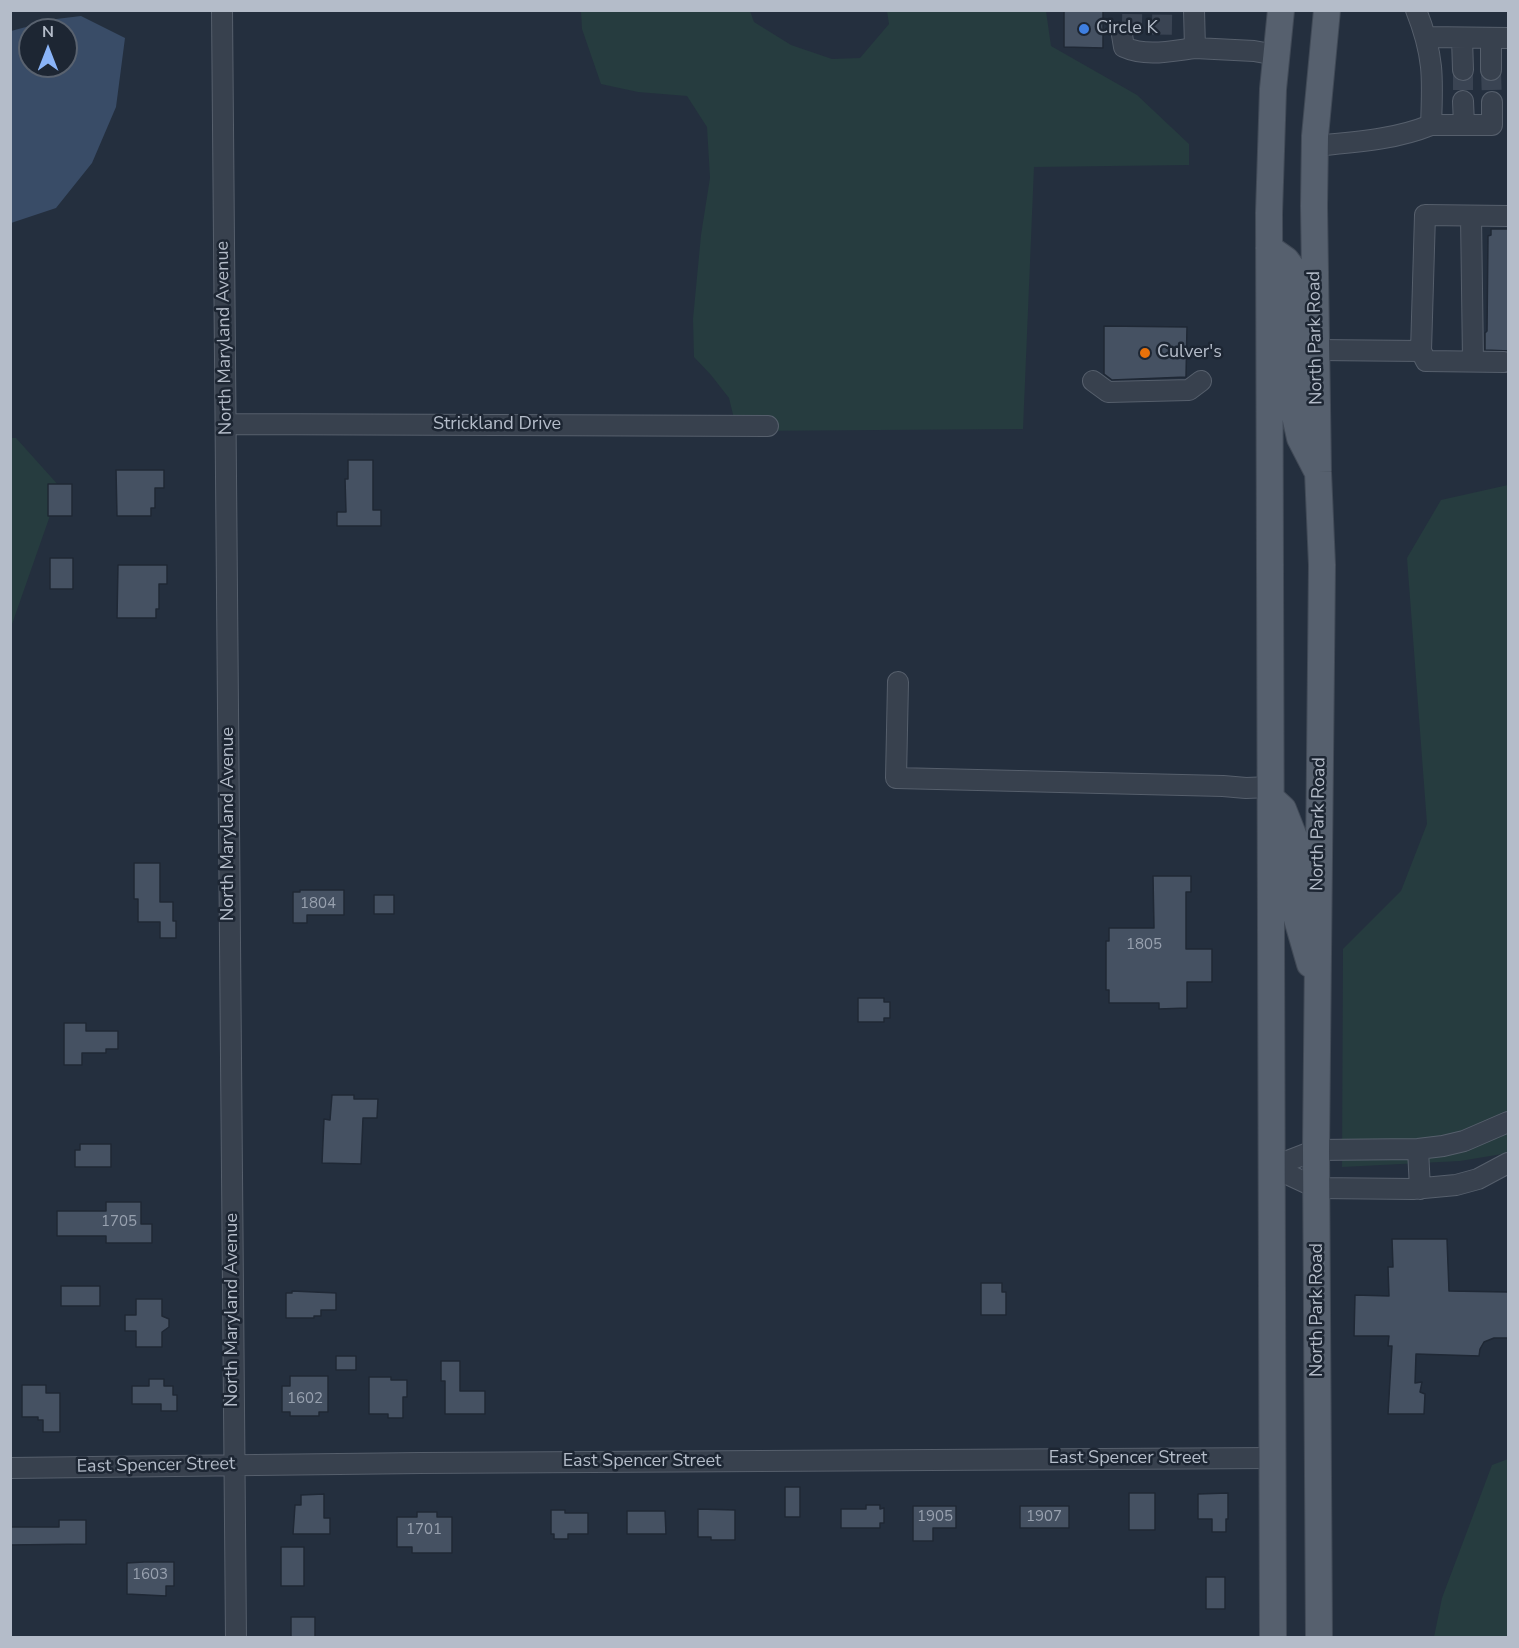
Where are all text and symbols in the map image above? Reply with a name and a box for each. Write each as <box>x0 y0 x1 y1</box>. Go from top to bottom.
north arrow <box>18 18 78 78</box>
place label: Circle K <box>1096 18 1158 40</box>
text: N <box>42 21 54 43</box>
marker: Circle K <box>1077 22 1091 36</box>
street label: North Maryland Avenue <box>213 241 237 435</box>
street label: North Park Road <box>1304 271 1328 405</box>
place label: Culver's <box>1157 342 1222 364</box>
marker: Culver's <box>1138 346 1152 360</box>
street label: Strickland Drive <box>433 414 561 436</box>
street label: North Maryland Avenue <box>218 727 240 921</box>
street label: North Park Road <box>1307 757 1331 891</box>
house number: 1804 <box>300 895 336 913</box>
house number: 1805 <box>1126 936 1162 954</box>
house number: 1705 <box>101 1213 137 1231</box>
street label: North Maryland Avenue <box>222 1213 244 1407</box>
street label: North Park Road <box>1307 1243 1329 1377</box>
house number: 1602 <box>287 1390 323 1408</box>
street label: East Spencer Street <box>1049 1448 1207 1470</box>
street label: East Spencer Street <box>563 1451 721 1473</box>
street label: East Spencer Street <box>76 1454 236 1478</box>
house number: 1905 <box>917 1508 953 1526</box>
house number: 1907 <box>1026 1508 1062 1526</box>
house number: 1701 <box>406 1521 442 1539</box>
house number: 1603 <box>132 1566 168 1584</box>

